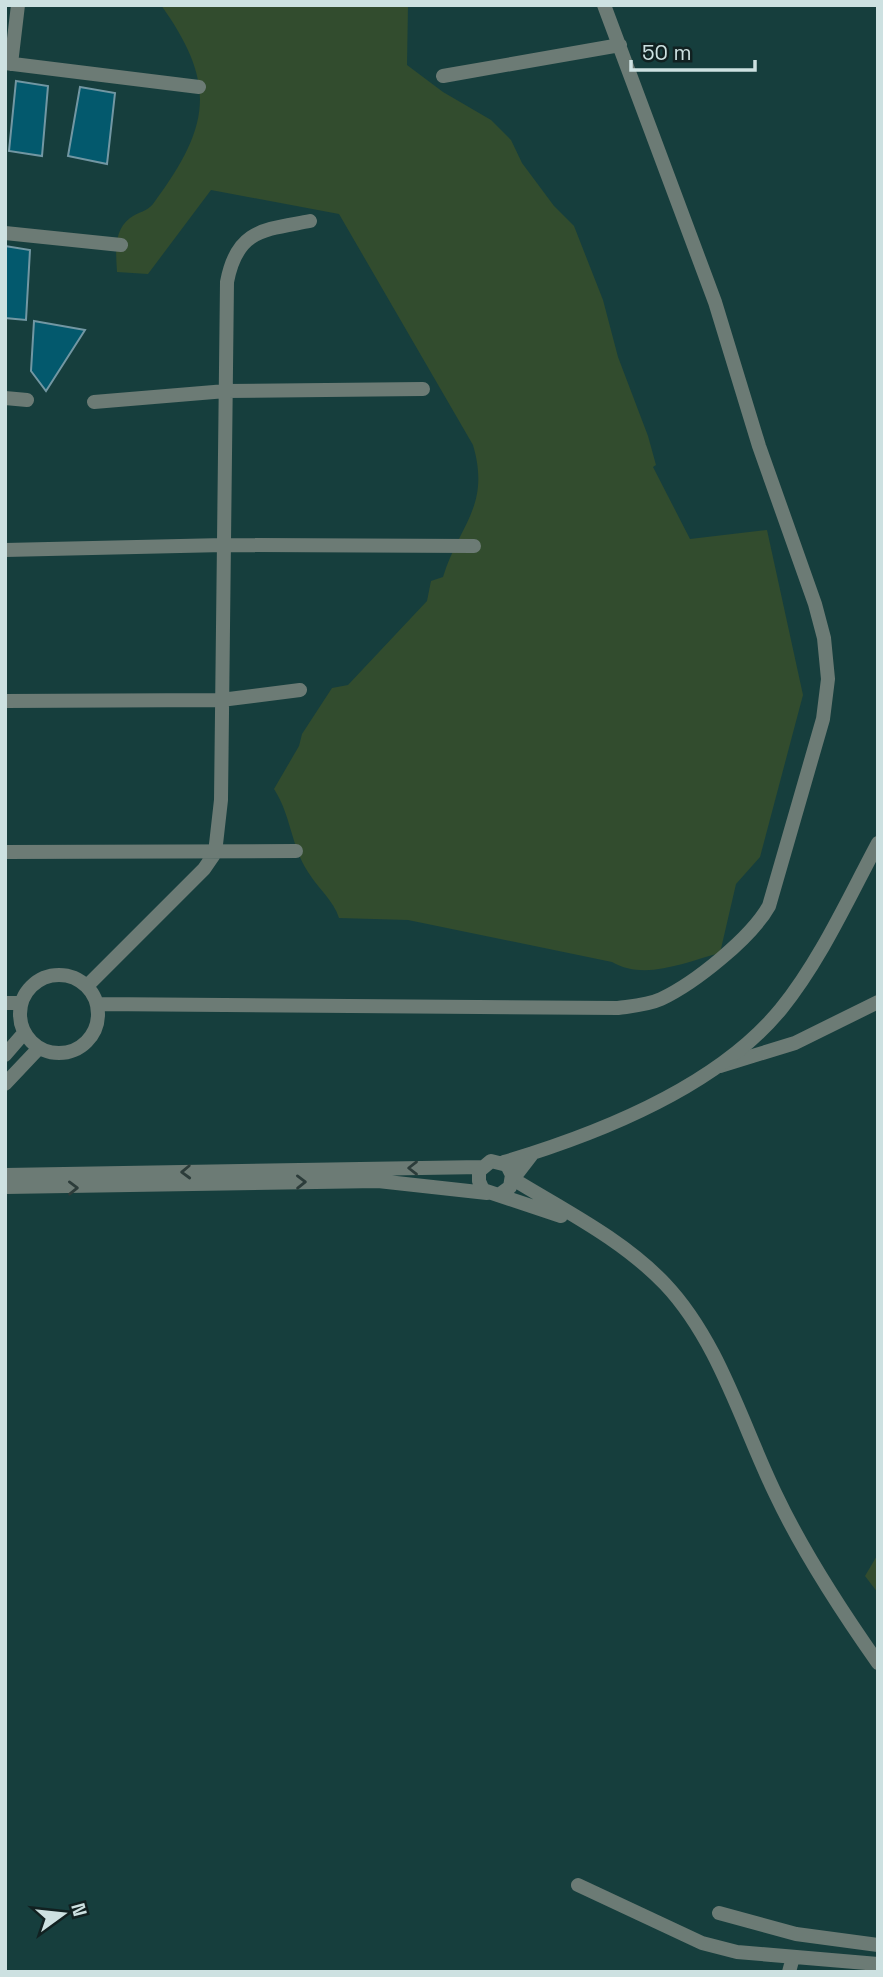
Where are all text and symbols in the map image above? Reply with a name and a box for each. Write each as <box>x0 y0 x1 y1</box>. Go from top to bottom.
scale bar <box>631 28 755 72</box>
text: 50 m <box>642 39 692 66</box>
one-way arrow <box>408 1160 418 1176</box>
one-way arrow <box>180 1164 191 1179</box>
one-way arrow <box>296 1174 307 1190</box>
one-way arrow <box>68 1180 79 1195</box>
north arrow <box>28 1879 98 1949</box>
text: N <box>65 1900 93 1919</box>

